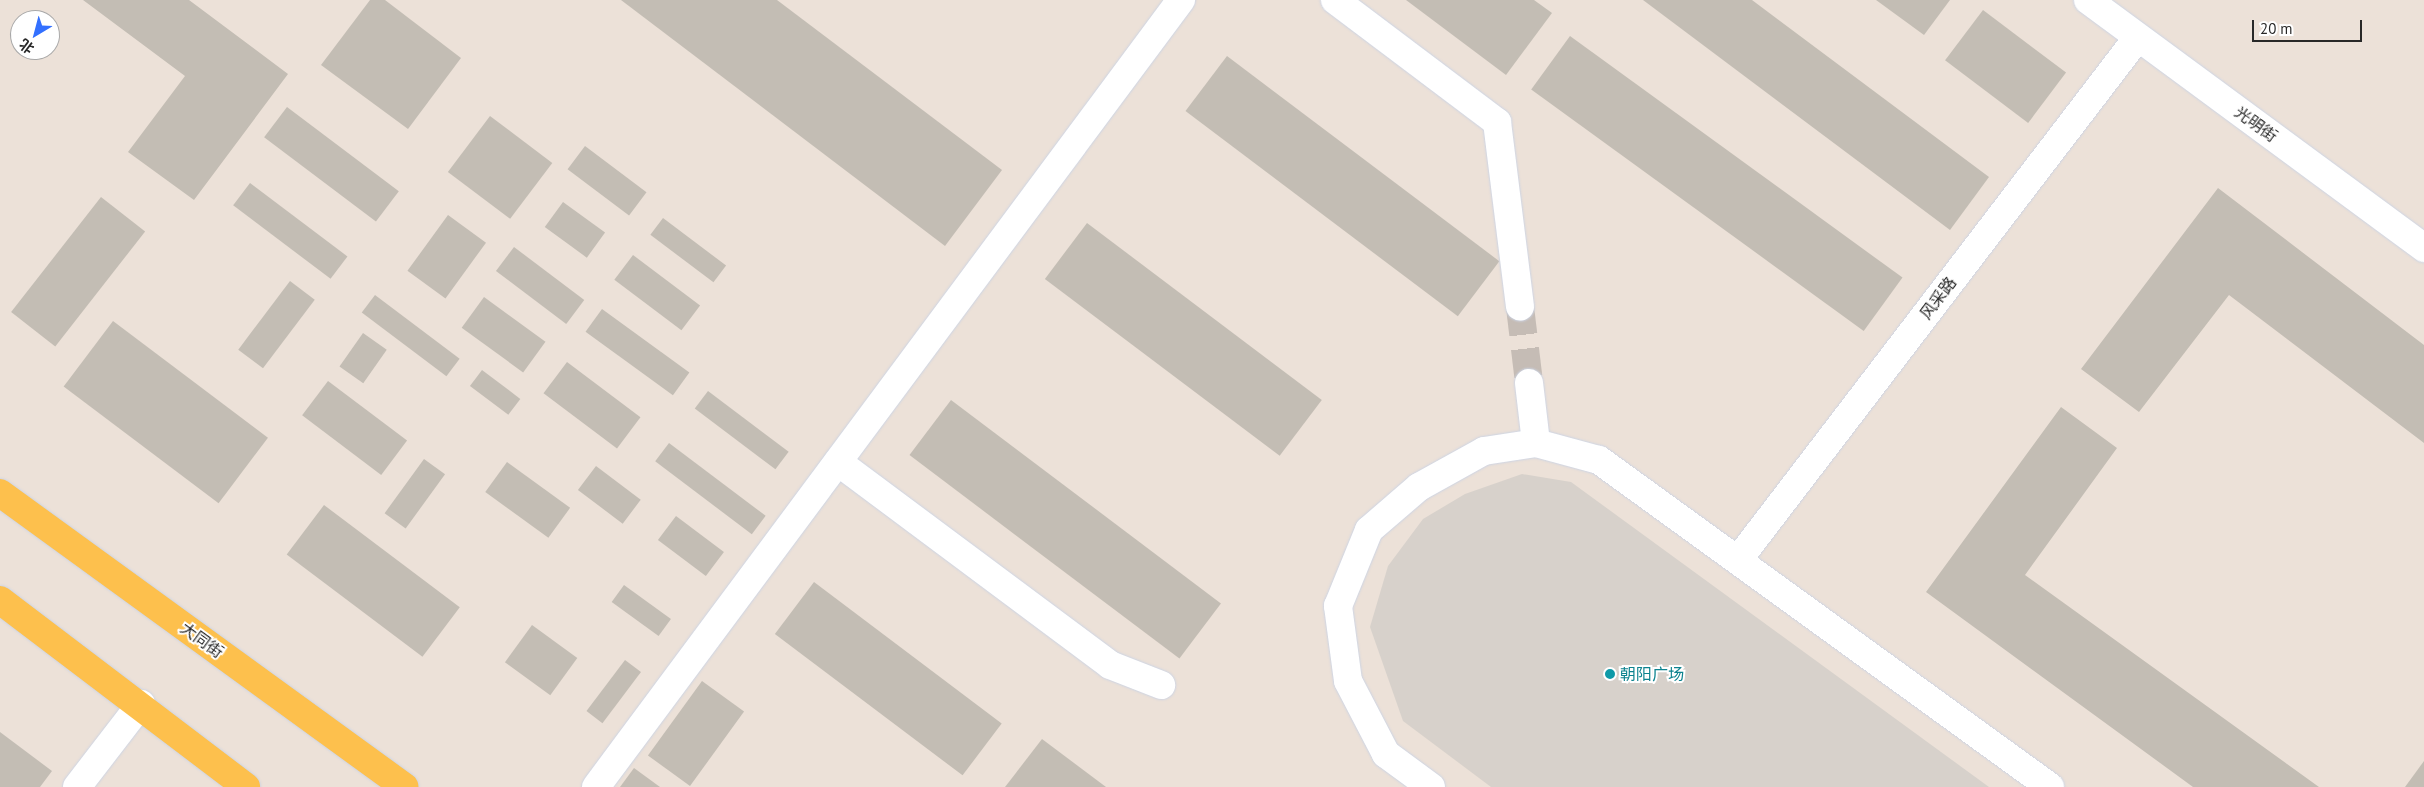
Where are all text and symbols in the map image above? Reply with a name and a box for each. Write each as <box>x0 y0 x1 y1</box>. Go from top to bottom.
north arrow <box>10 10 60 60</box>
scale bar <box>2254 10 2364 42</box>
text: 20 m <box>2260 19 2293 38</box>
text: 北 <box>16 35 38 58</box>
street label: 光明街 <box>2231 102 2281 146</box>
street label: 风采路 <box>1916 273 1960 323</box>
street label: 大同街 <box>177 618 227 662</box>
place label: 朝阳广场 <box>1620 664 1684 684</box>
marker: 朝阳广场 <box>1604 668 1616 680</box>

